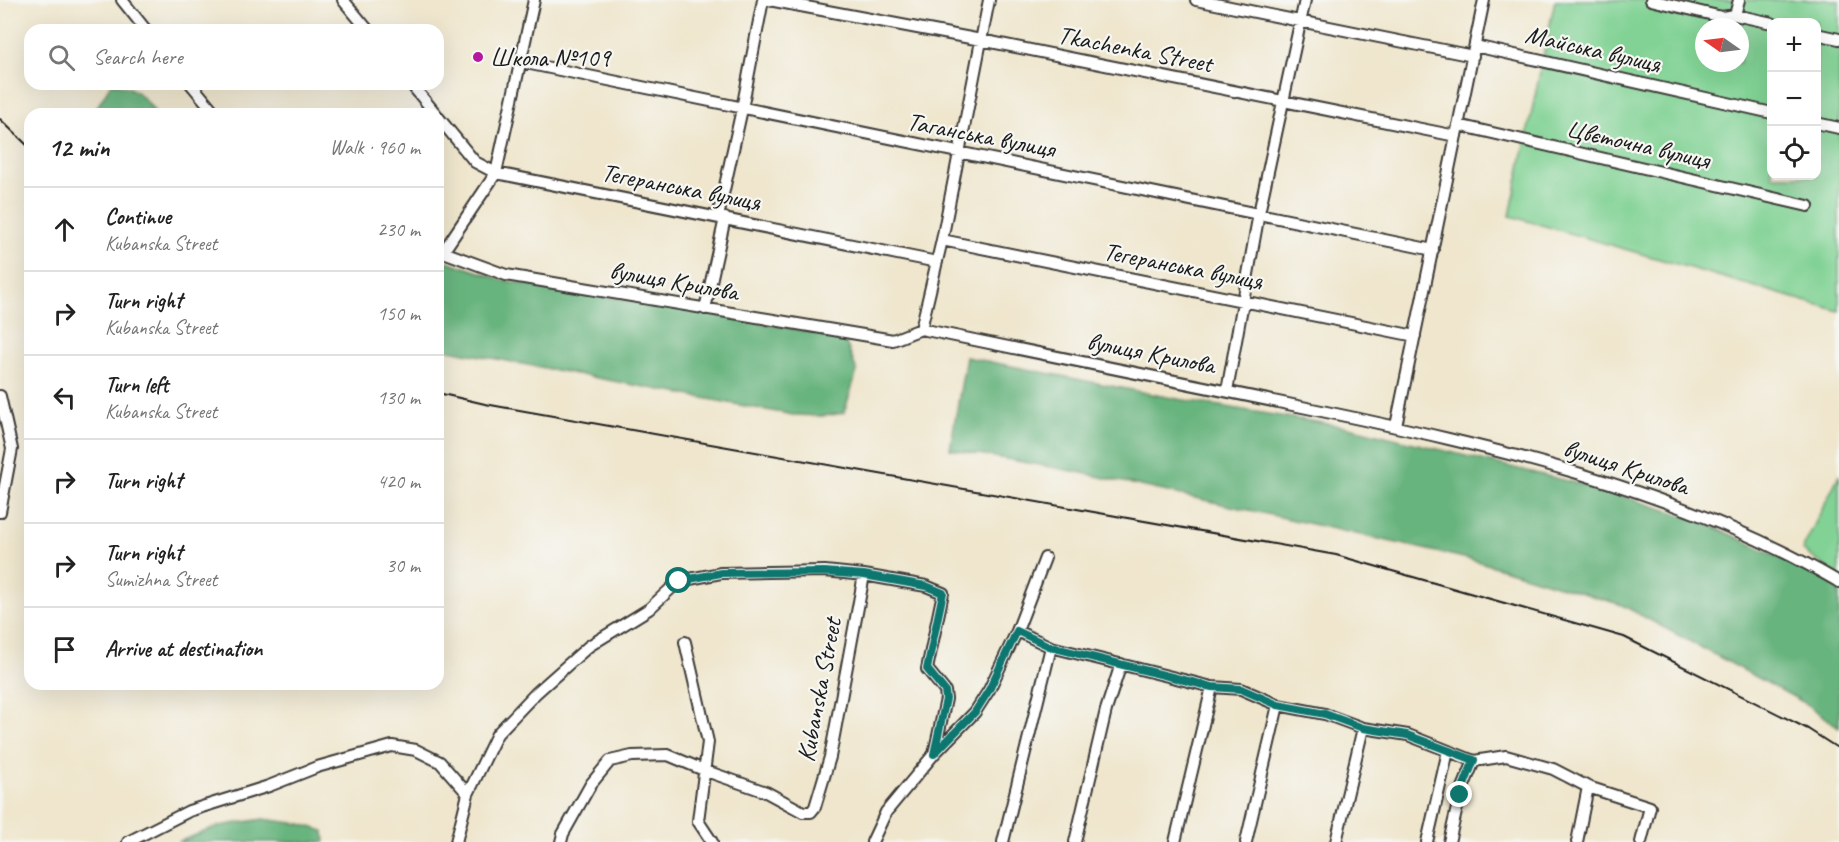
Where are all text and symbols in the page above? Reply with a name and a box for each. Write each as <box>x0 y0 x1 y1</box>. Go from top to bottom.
street label: Майська вулиця <box>1522 17 1665 81</box>
street label: Tkachenka Street <box>1055 18 1217 81</box>
north arrow <box>1695 18 1749 72</box>
map controls <box>1767 18 1821 180</box>
button: + <box>1767 18 1821 72</box>
search box <box>24 24 444 90</box>
icon: search <box>45 41 78 74</box>
place label: Школа №109 <box>490 41 613 74</box>
text: Search here <box>93 43 183 71</box>
marker: Школа №109 <box>471 50 485 64</box>
button: − <box>1767 72 1821 126</box>
street label: Таганська вулиця <box>904 105 1060 166</box>
street label: Цвєточна вулиця <box>1563 112 1715 177</box>
button: locate <box>1767 126 1821 180</box>
text: 12 min <box>48 131 110 164</box>
text: Walk · 960 m <box>330 135 420 160</box>
street label: Тегеранська вулиця <box>599 155 765 219</box>
text: Continue <box>105 203 171 231</box>
icon: ahead <box>48 213 81 246</box>
text: 230 m <box>377 217 420 242</box>
text: Kubanska Street <box>105 231 217 256</box>
street label: Тегеранська вулиця <box>1101 234 1267 298</box>
street label: вулиця Крилова <box>607 253 743 309</box>
text: Turn right <box>105 287 182 315</box>
icon: right <box>48 297 81 330</box>
text: 150 m <box>377 301 420 326</box>
text: Kubanska Street <box>105 315 217 340</box>
street label: вулиця Крилова <box>1084 324 1220 382</box>
text: Turn left <box>105 371 169 399</box>
icon: left <box>48 381 81 414</box>
text: 130 m <box>377 385 420 410</box>
text: Kubanska Street <box>105 399 217 424</box>
street label: вулиця Крилова <box>1559 431 1695 503</box>
icon: right <box>48 465 81 498</box>
text: Turn right <box>105 467 182 495</box>
text: 420 m <box>377 469 420 494</box>
text: Turn right <box>105 539 182 567</box>
icon: right <box>48 549 81 582</box>
text: 30 m <box>386 553 420 578</box>
text: Sumizhna Street <box>105 567 217 592</box>
route start <box>665 567 691 593</box>
street label: Kubanska Street <box>789 613 850 765</box>
icon: arrive <box>48 633 81 666</box>
text: Arrive at destination <box>105 635 262 663</box>
route end <box>1446 781 1472 807</box>

